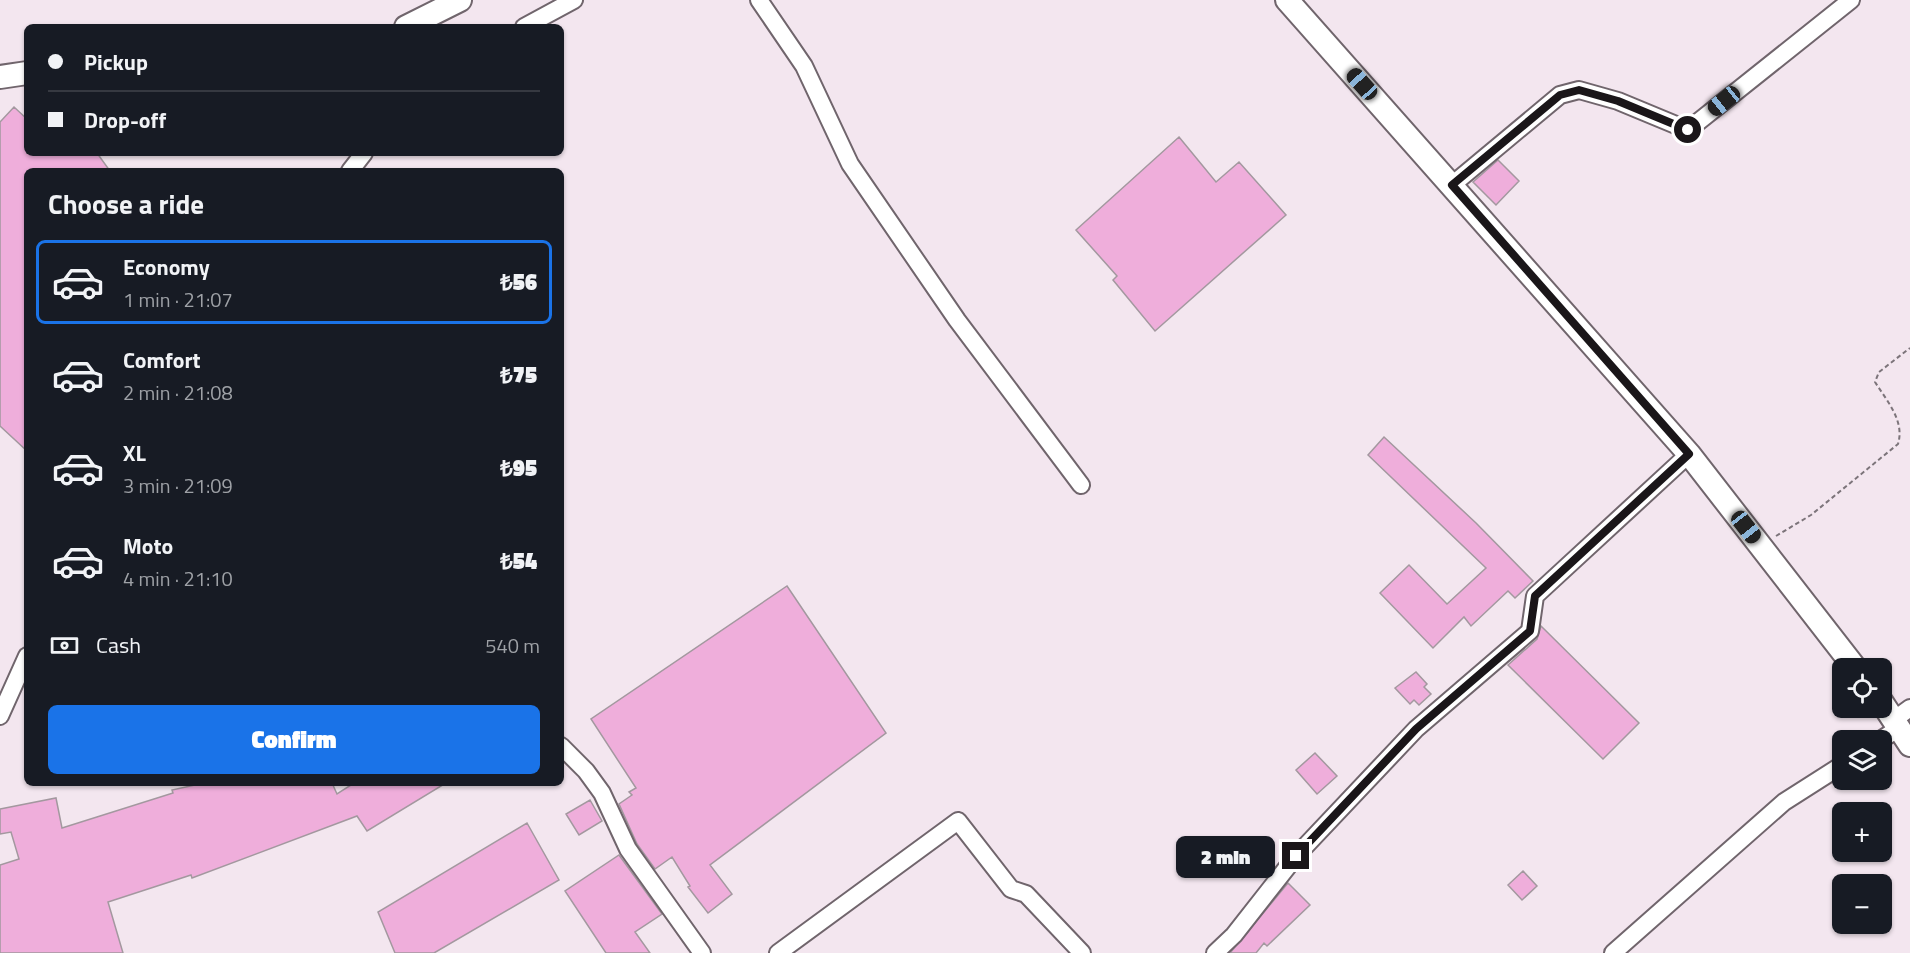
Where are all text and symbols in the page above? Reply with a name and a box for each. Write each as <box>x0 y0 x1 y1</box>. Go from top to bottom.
text: Pickup <box>84 45 148 79</box>
car <box>1343 65 1381 103</box>
car <box>1704 83 1744 119</box>
text: Drop-off <box>84 103 166 137</box>
route start <box>1674 116 1701 143</box>
text: Choose a ride <box>48 183 204 224</box>
text: Economy <box>123 250 210 284</box>
icon: car <box>51 255 105 309</box>
text: ₺56 <box>500 265 537 299</box>
text: 1 min · 21:07 <box>123 284 233 315</box>
text: Comfort <box>123 343 201 377</box>
icon: car <box>51 348 105 402</box>
text: ₺75 <box>500 358 537 392</box>
text: 2 min · 21:08 <box>123 377 233 408</box>
text: XL <box>123 436 146 470</box>
icon: car <box>51 441 105 495</box>
text: ₺95 <box>500 451 537 485</box>
text: 3 min · 21:09 <box>123 470 233 501</box>
car <box>1728 507 1764 547</box>
text: Moto <box>123 529 173 563</box>
icon: car <box>51 534 105 588</box>
text: ₺54 <box>500 544 537 578</box>
text: 4 min · 21:10 <box>123 563 233 594</box>
text: Cash <box>96 628 141 662</box>
icon: cash <box>48 629 81 662</box>
text: 540 m <box>485 630 540 661</box>
map controls <box>1832 658 1892 934</box>
button: locate <box>1832 658 1892 718</box>
button: Confirm <box>48 705 540 774</box>
button: layers <box>1832 730 1892 790</box>
button: + <box>1832 802 1892 862</box>
callout: 2 min <box>1176 835 1275 877</box>
text: 2 min <box>1201 841 1250 872</box>
route end <box>1282 842 1309 869</box>
button: − <box>1832 874 1892 934</box>

